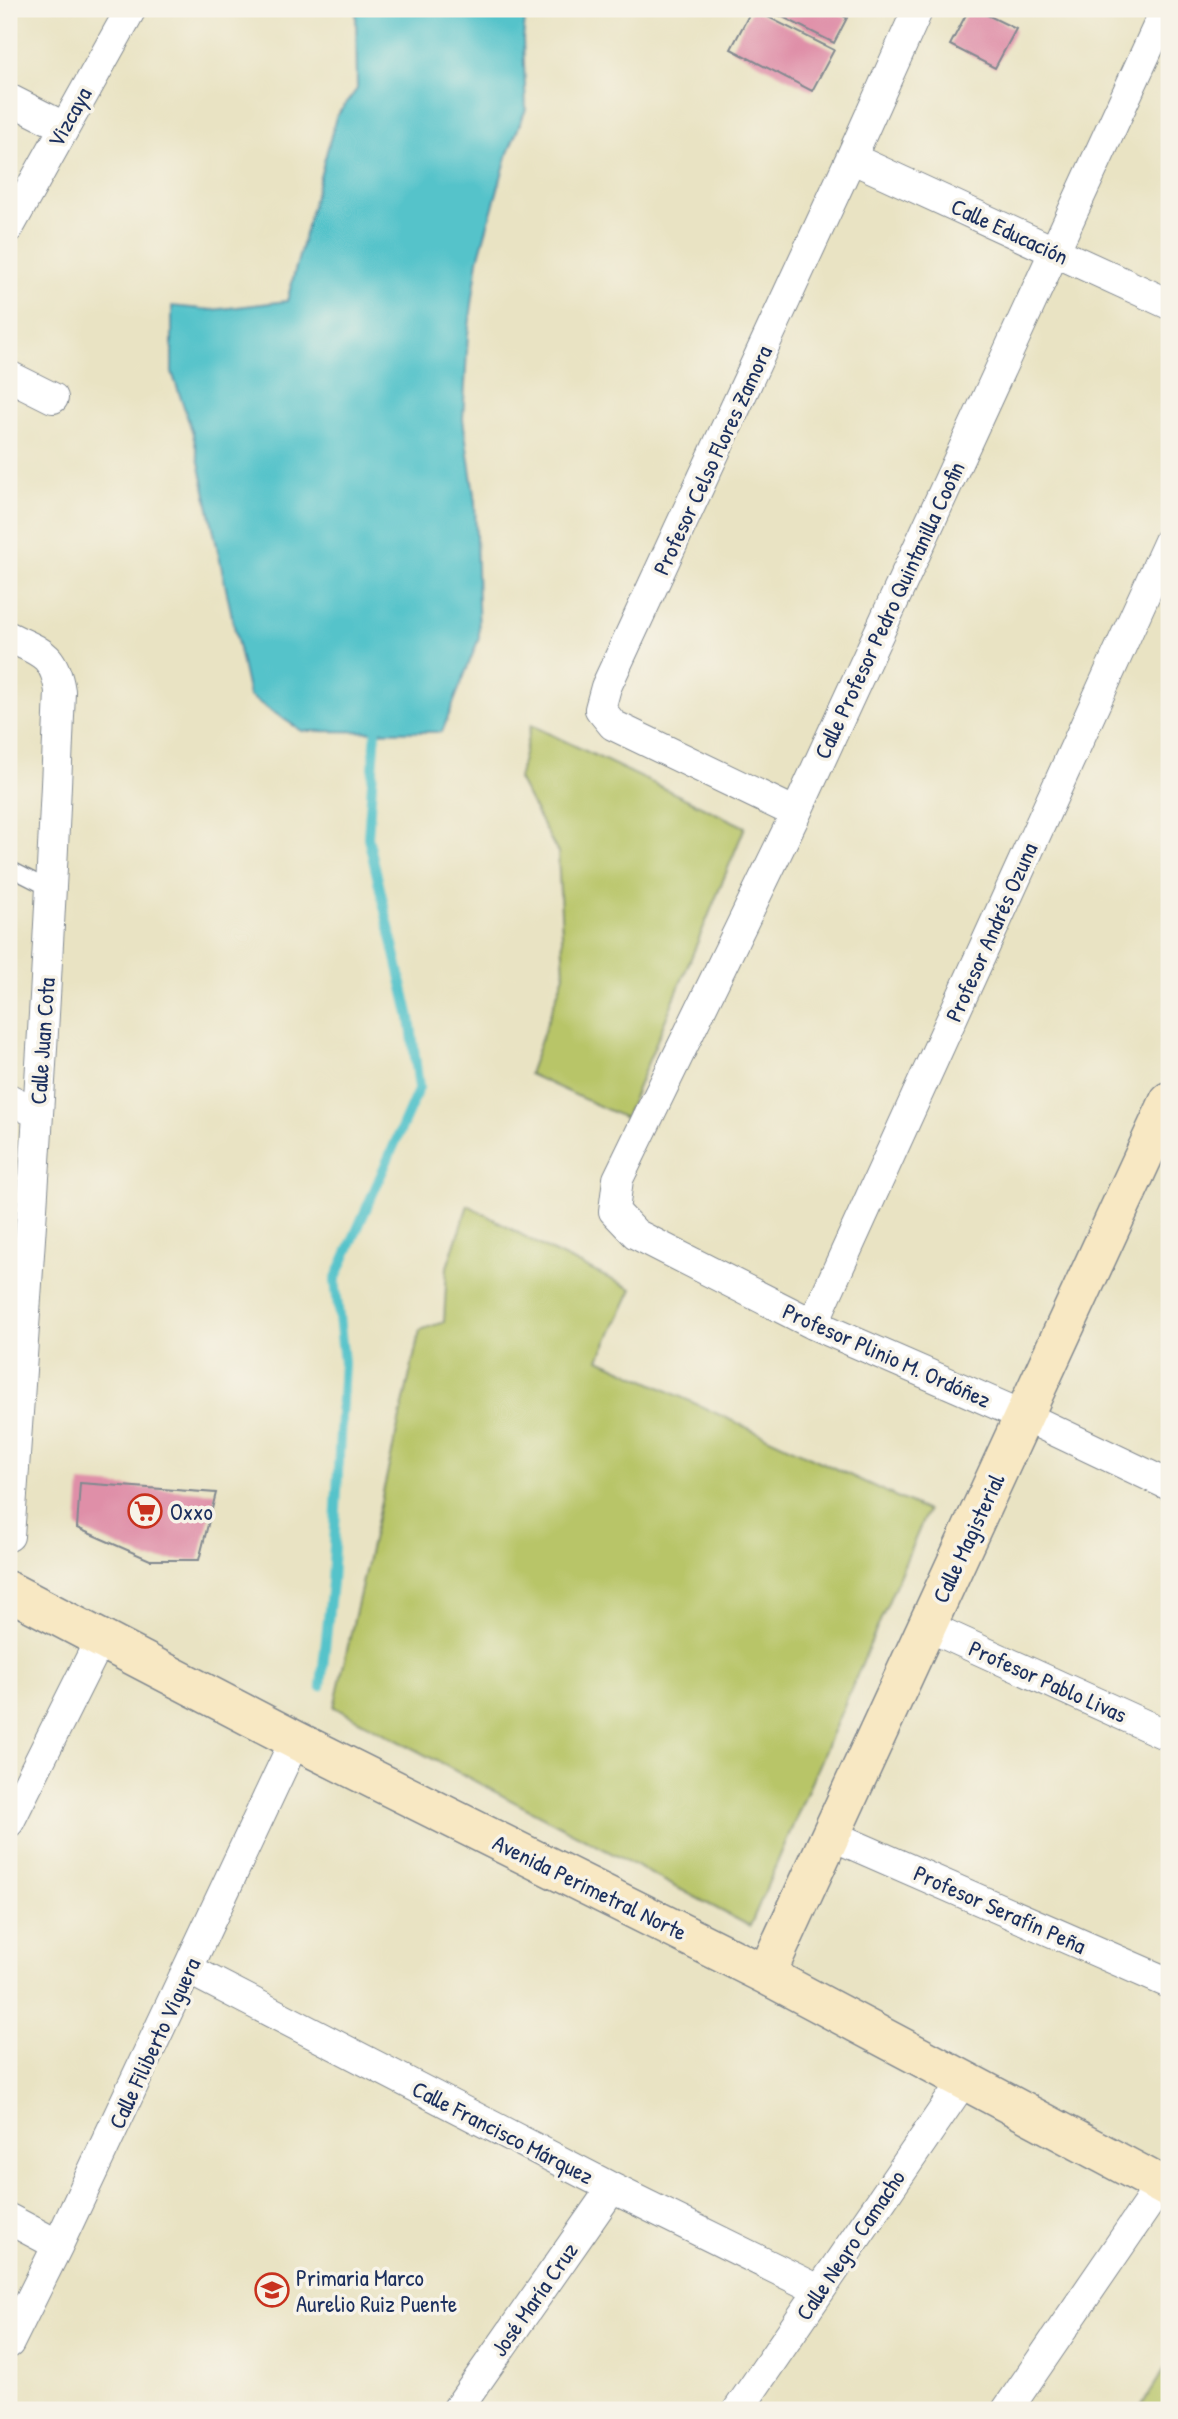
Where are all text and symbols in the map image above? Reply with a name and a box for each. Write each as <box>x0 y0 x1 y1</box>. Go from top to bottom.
street label: Vizcaya <box>40 81 98 153</box>
street label: Calle Educación <box>946 190 1074 272</box>
street label: Profesor Celso Flores Zamora <box>645 340 779 580</box>
street label: Calle Profesor Pedro Quintanilla Coofin <box>806 456 972 764</box>
street label: Profesor Andrés Ozuna <box>938 838 1044 1026</box>
street label: Calle Juan Cota <box>22 976 62 1106</box>
street label: Profesor Plinio M. Ordóñez <box>778 1295 996 1415</box>
street label: Calle Magisterial <box>925 1468 1012 1608</box>
supermarket icon: Oxxo <box>126 1492 164 1530</box>
place label: Oxxo <box>170 1496 213 1527</box>
street label: Profesor Pablo Livas <box>964 1632 1132 1730</box>
street label: Avenida Perimetral Norte <box>488 1827 692 1947</box>
street label: Profesor Serafín Peña <box>909 1857 1091 1961</box>
street label: Calle Filiberto Viguera <box>101 1952 207 2134</box>
street label: Calle Francisco Márquez <box>407 2073 599 2191</box>
street label: Calle Negro Camacho <box>788 2164 912 2326</box>
street label: José María Cruz <box>483 2236 585 2362</box>
place label: Primaria Marco Aurelio Ruiz Puente <box>296 2262 457 2319</box>
school or university icon: Primaria Marco Aurelio Ruiz Puente <box>253 2271 291 2309</box>

